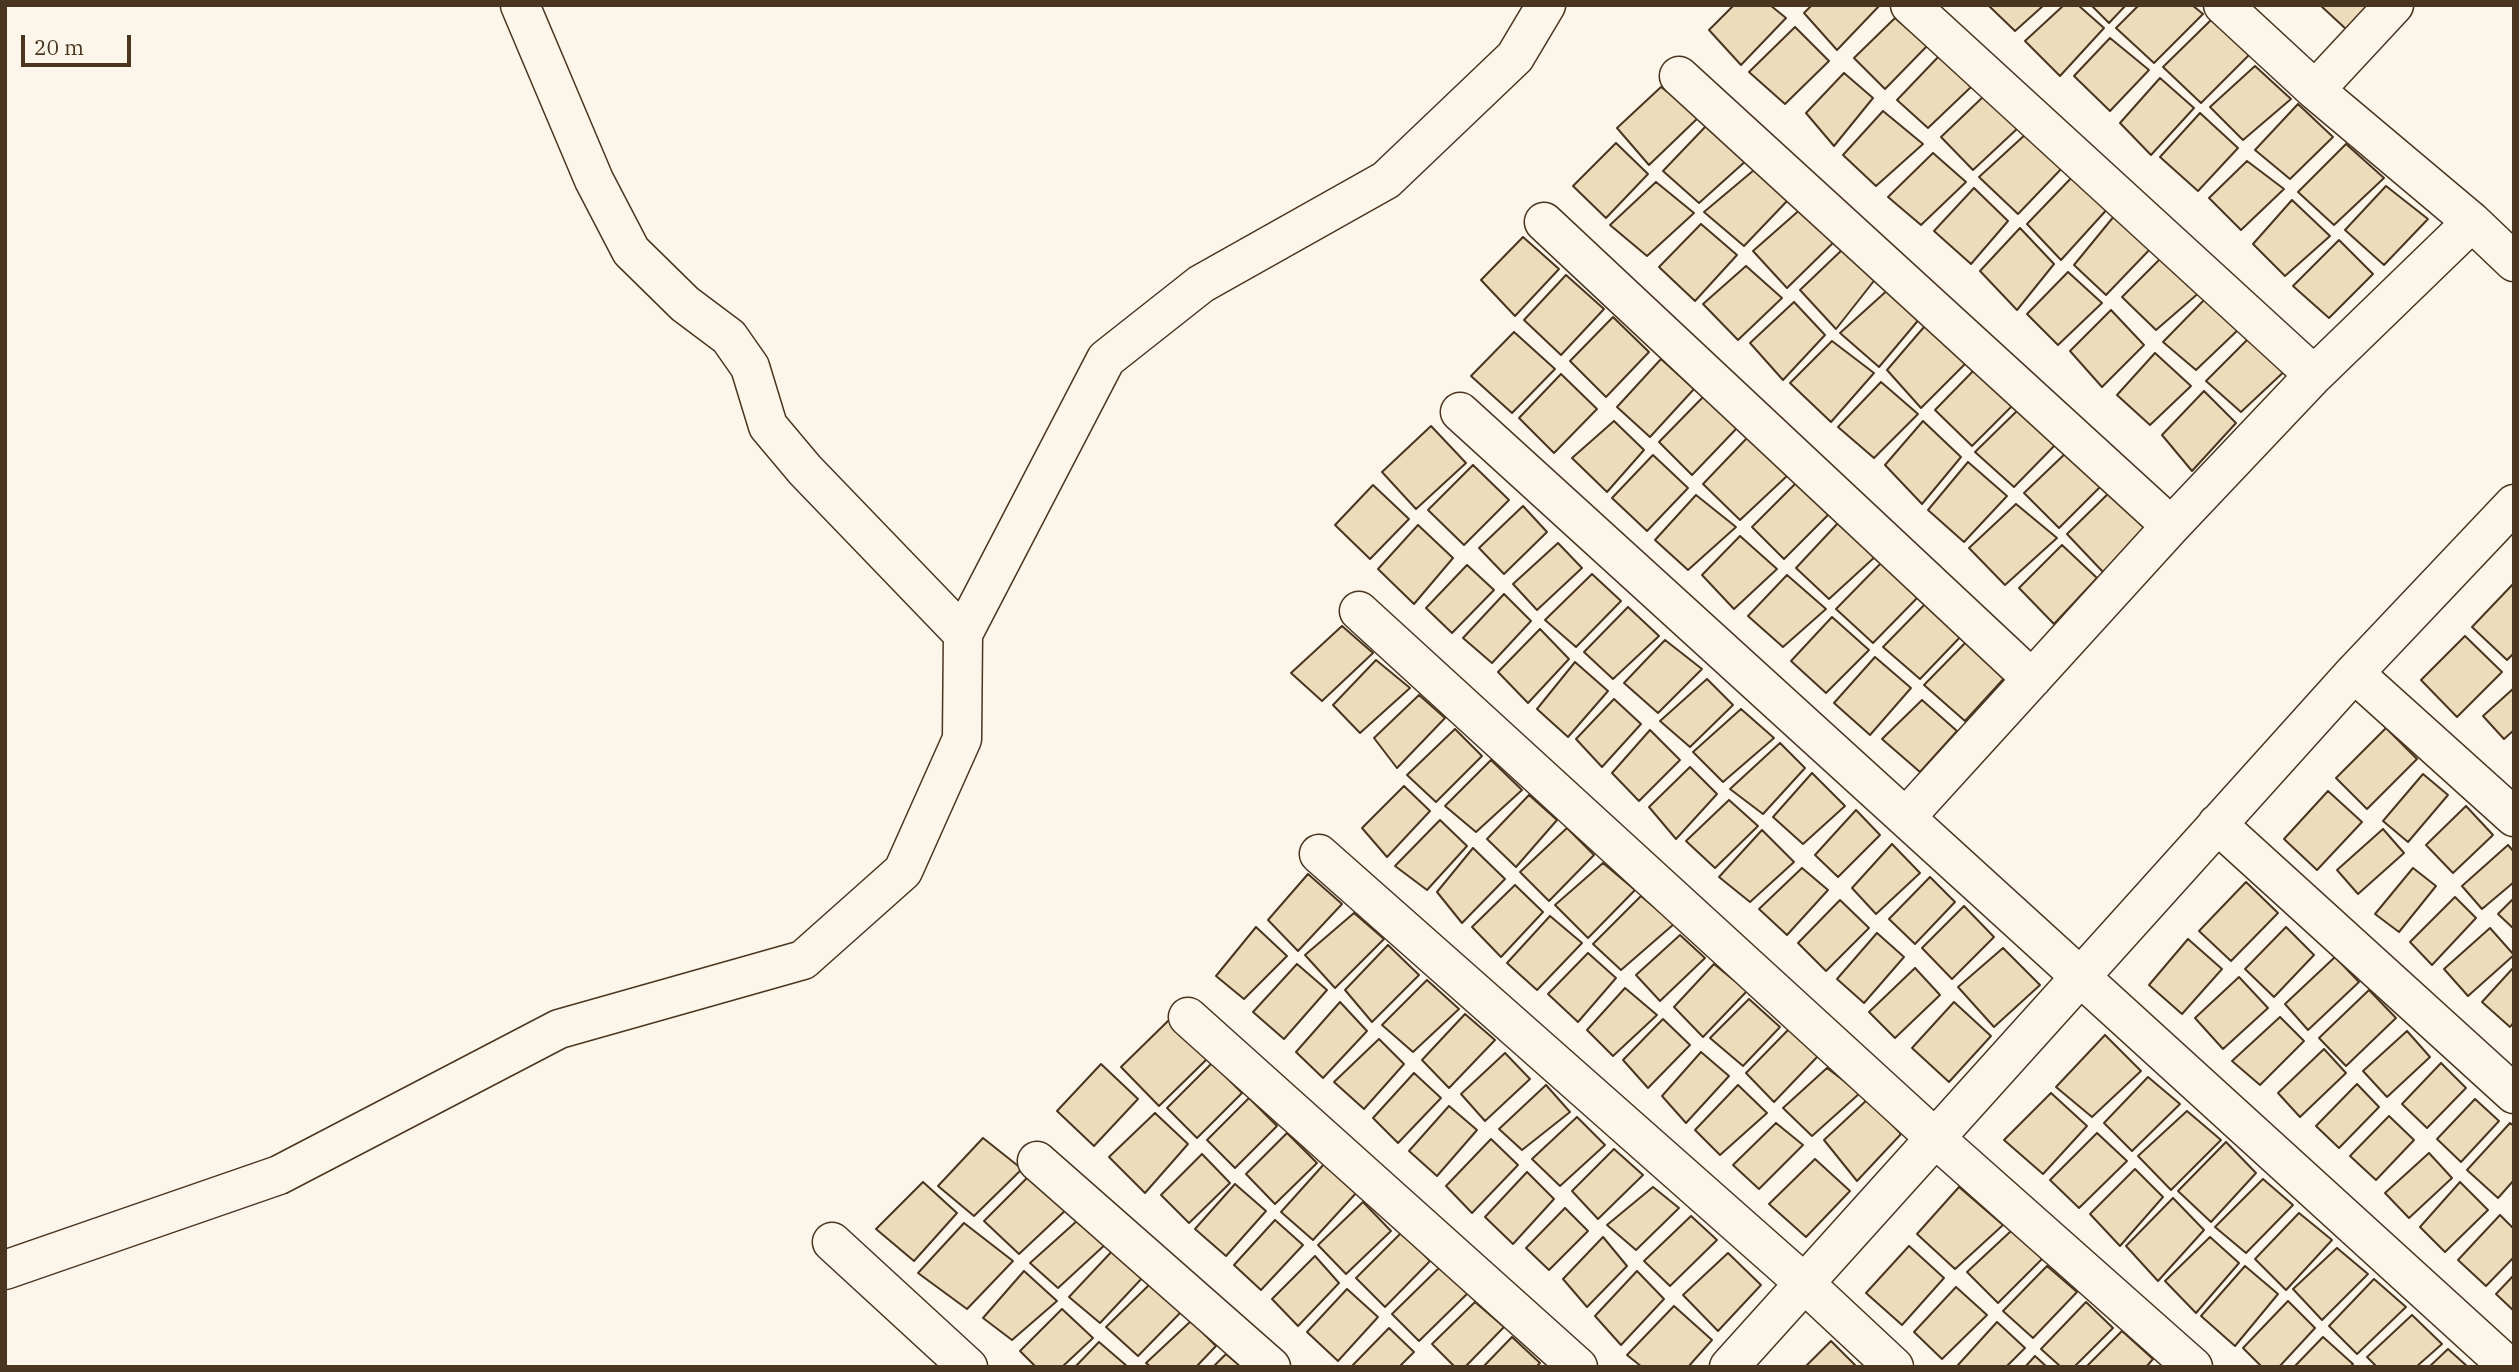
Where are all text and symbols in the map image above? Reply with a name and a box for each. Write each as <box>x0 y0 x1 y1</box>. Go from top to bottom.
scale bar <box>24 21 135 65</box>
text: 20 m <box>34 33 84 61</box>

